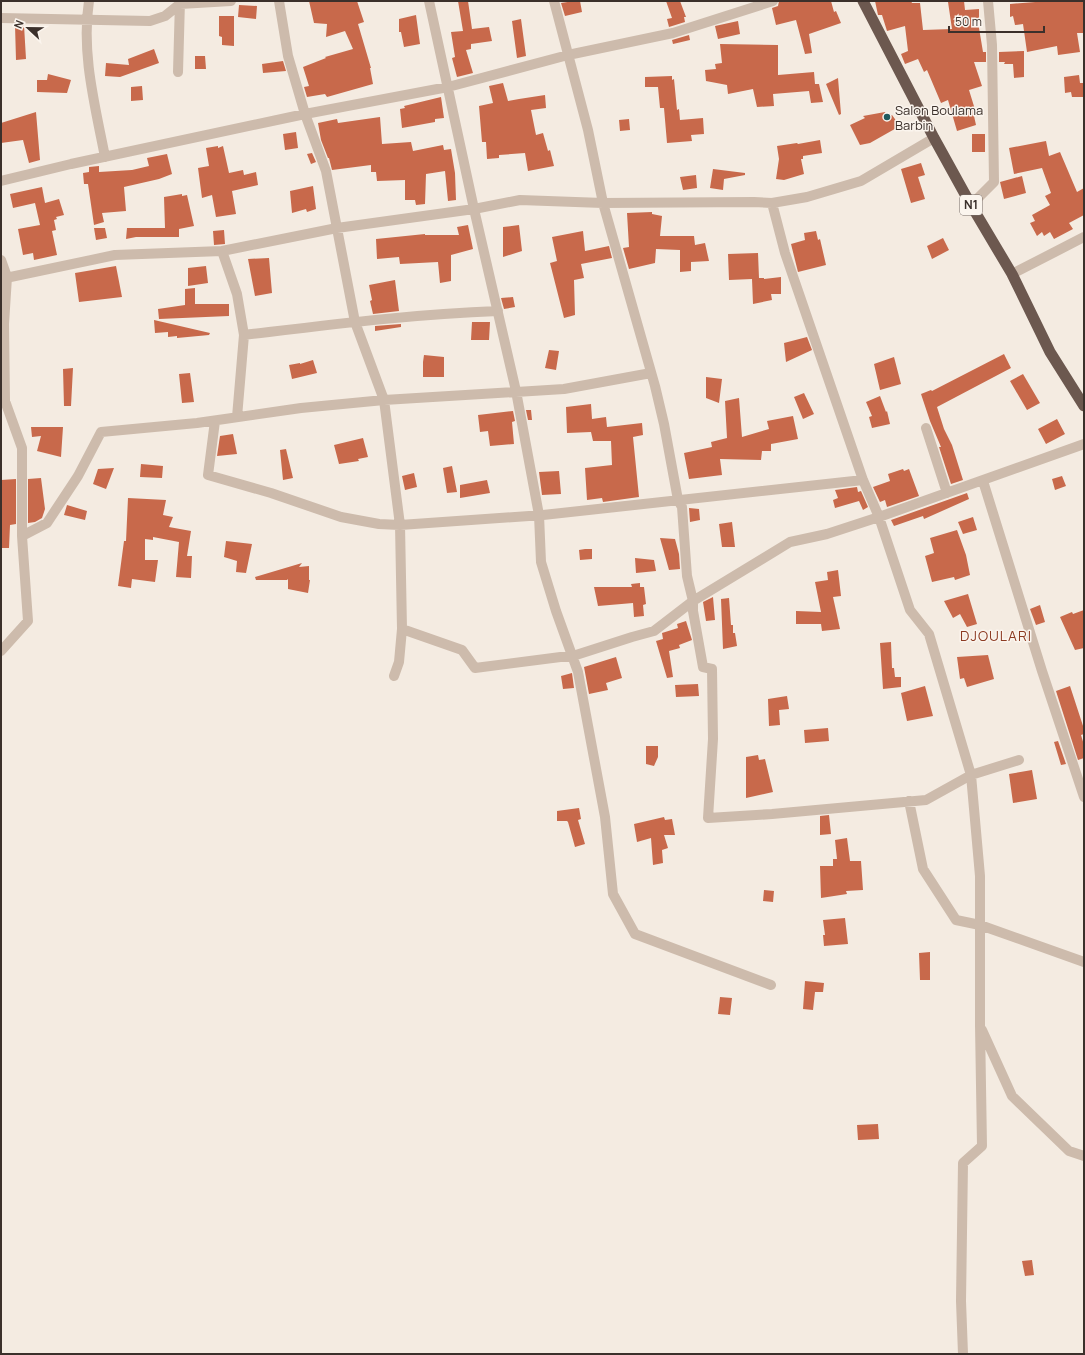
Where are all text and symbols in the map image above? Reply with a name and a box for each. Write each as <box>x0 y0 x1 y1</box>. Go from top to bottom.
north arrow <box>8 8 48 48</box>
scale bar <box>949 8 1044 34</box>
text: 50 m <box>955 13 982 30</box>
text: N <box>10 18 27 31</box>
place label: Salon Boulama Barbin <box>895 101 983 134</box>
marker: Salon Boulama Barbin <box>882 112 892 122</box>
road number: N1 <box>960 195 982 215</box>
district label: DJOULARI <box>960 626 1032 645</box>

